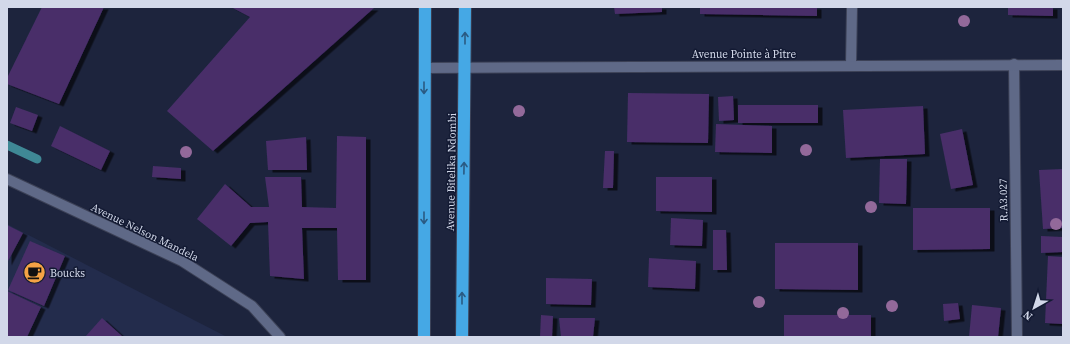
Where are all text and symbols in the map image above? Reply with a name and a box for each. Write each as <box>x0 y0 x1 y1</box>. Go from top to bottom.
one-way arrow <box>461 32 469 45</box>
street label: Avenue Pointe à Pitre <box>692 47 797 62</box>
one-way arrow <box>420 81 428 94</box>
street label: Avenue Bitelika Ndombi <box>443 113 460 231</box>
one-way arrow <box>460 162 468 175</box>
street label: R.A3.027 <box>996 178 1011 222</box>
street label: Avenue Nelson Mandela <box>89 200 201 265</box>
one-way arrow <box>420 211 428 224</box>
cafe icon: Boucks <box>22 260 48 286</box>
place label: Boucks <box>50 266 85 281</box>
north arrow <box>1014 288 1054 328</box>
one-way arrow <box>458 292 466 305</box>
text: N <box>1020 307 1036 324</box>

